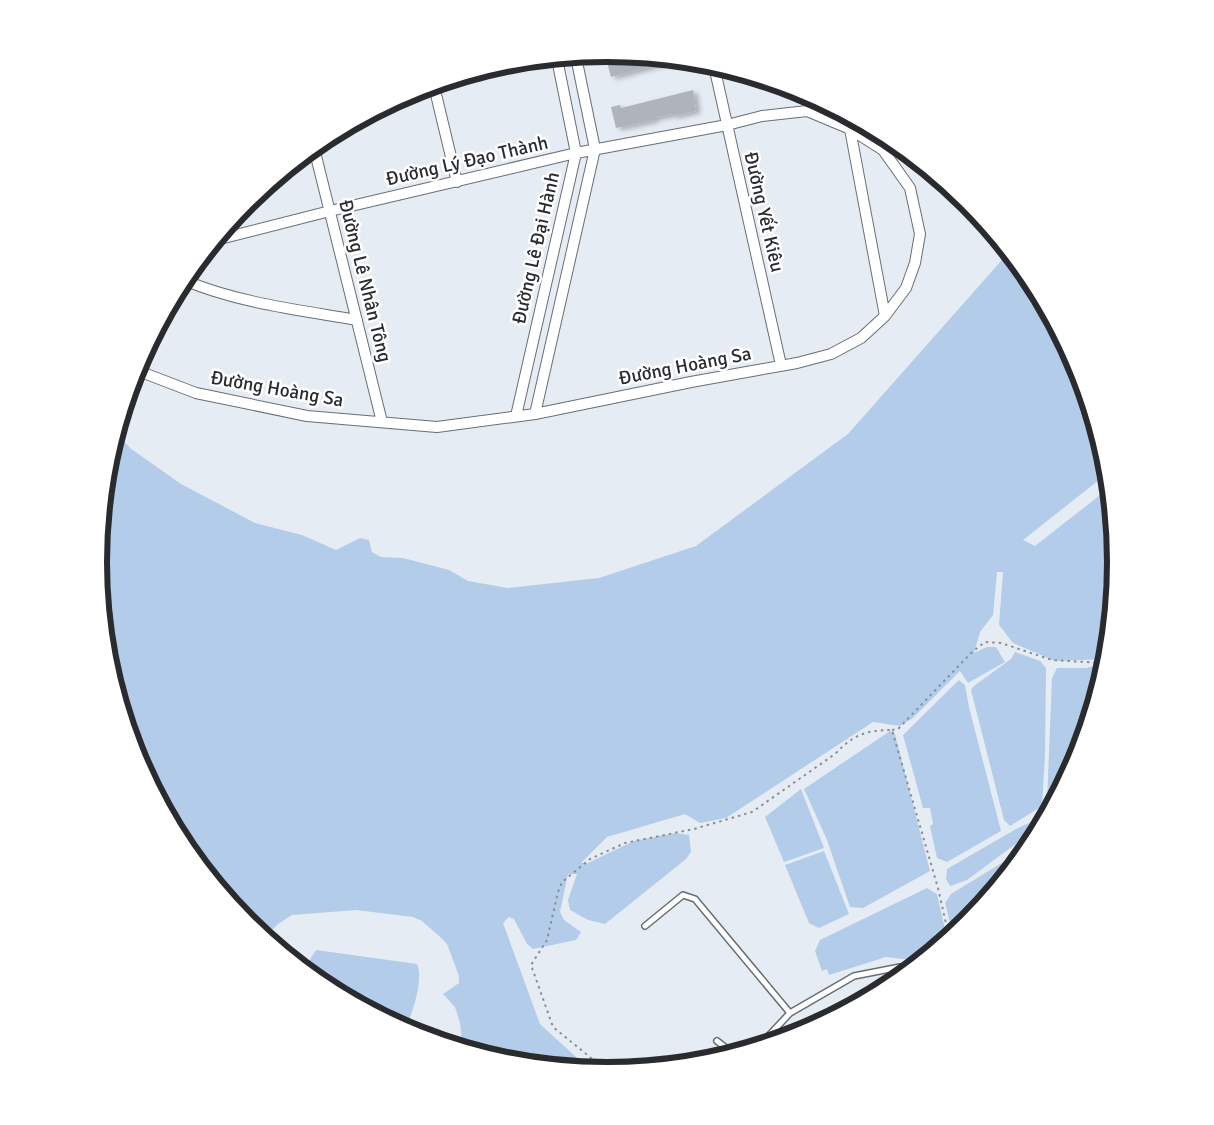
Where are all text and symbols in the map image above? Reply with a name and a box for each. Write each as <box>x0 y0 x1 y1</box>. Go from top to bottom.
street label: Đường Lý Đạo Thành <box>384 131 550 191</box>
street label: Đường Yết Kiêu <box>739 150 789 274</box>
street label: Đường Lê Đại Hành <box>507 170 565 326</box>
street label: Đường Lê Nhân Tông <box>333 197 397 365</box>
street label: Đường Hoàng Sa <box>617 341 753 391</box>
street label: Đường Hoàng Sa <box>209 365 345 413</box>

